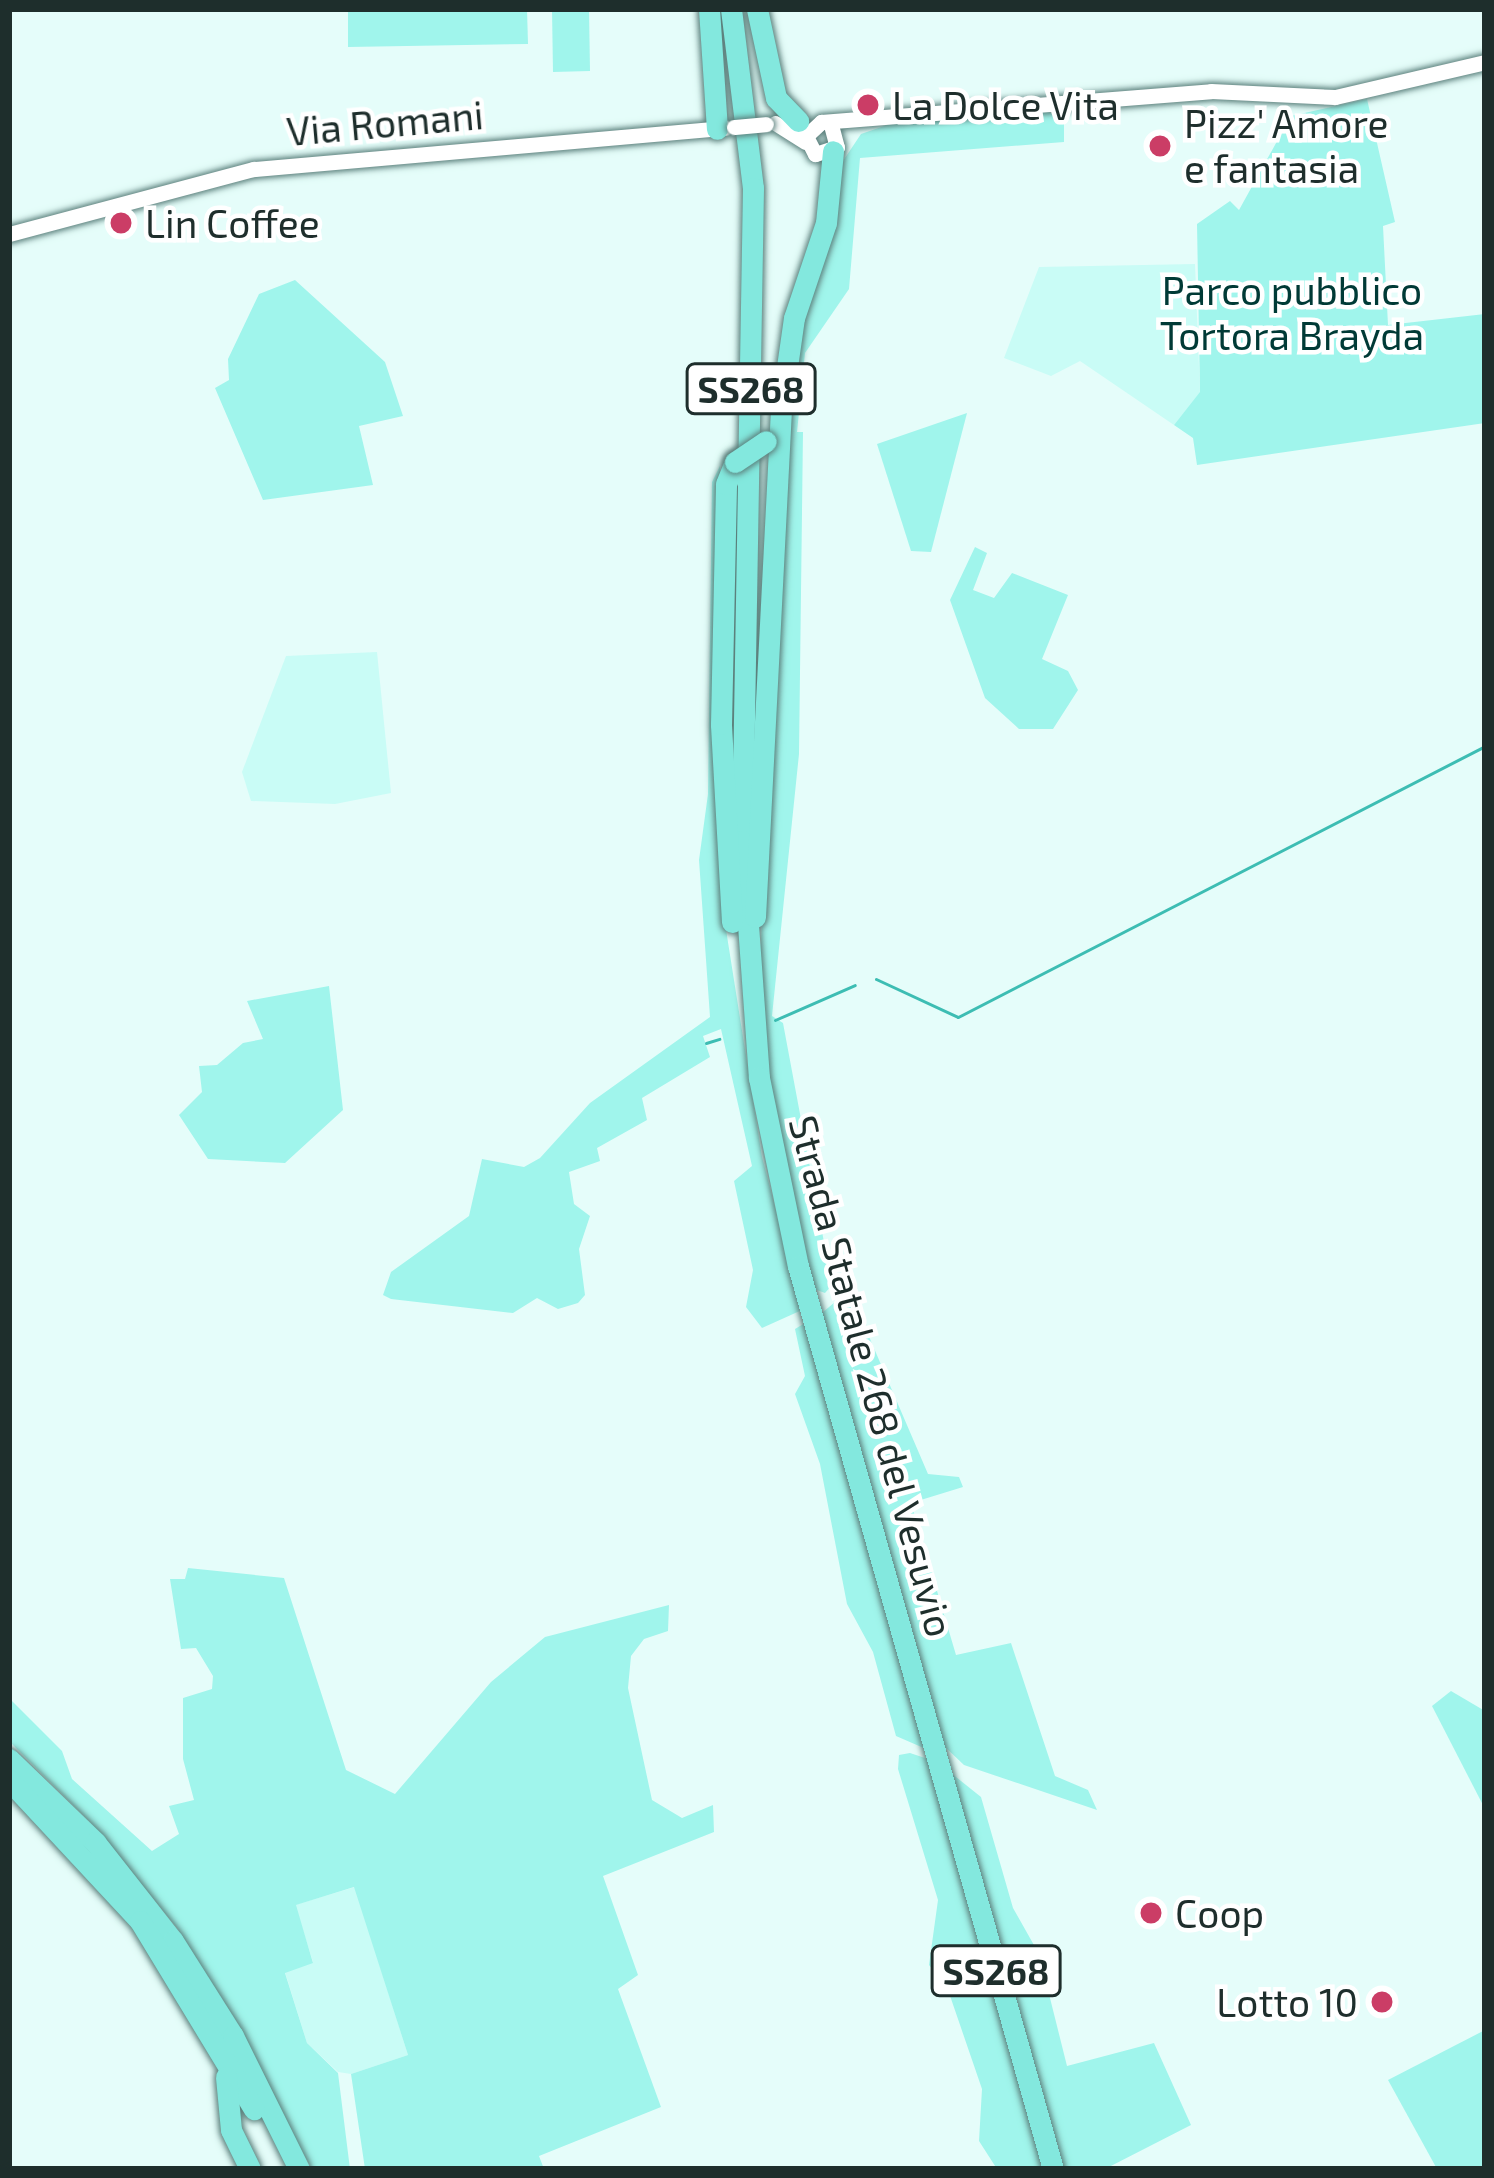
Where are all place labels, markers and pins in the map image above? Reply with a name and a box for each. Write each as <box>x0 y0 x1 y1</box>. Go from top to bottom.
place label: La Dolce Vita <box>892 82 1120 128</box>
marker: La Dolce Vita <box>855 92 881 118</box>
place label: Pizz' Amore e fantasia <box>1184 101 1390 192</box>
marker: Pizz' Amore e fantasia <box>1147 133 1173 159</box>
place label: Lin Coffee <box>145 200 320 246</box>
marker: Lin Coffee <box>108 210 134 236</box>
place label: Coop <box>1175 1890 1264 1936</box>
marker: Coop <box>1138 1900 1164 1926</box>
place label: Lotto 10 <box>1216 1979 1358 2025</box>
marker: Lotto 10 <box>1369 1989 1395 2015</box>

